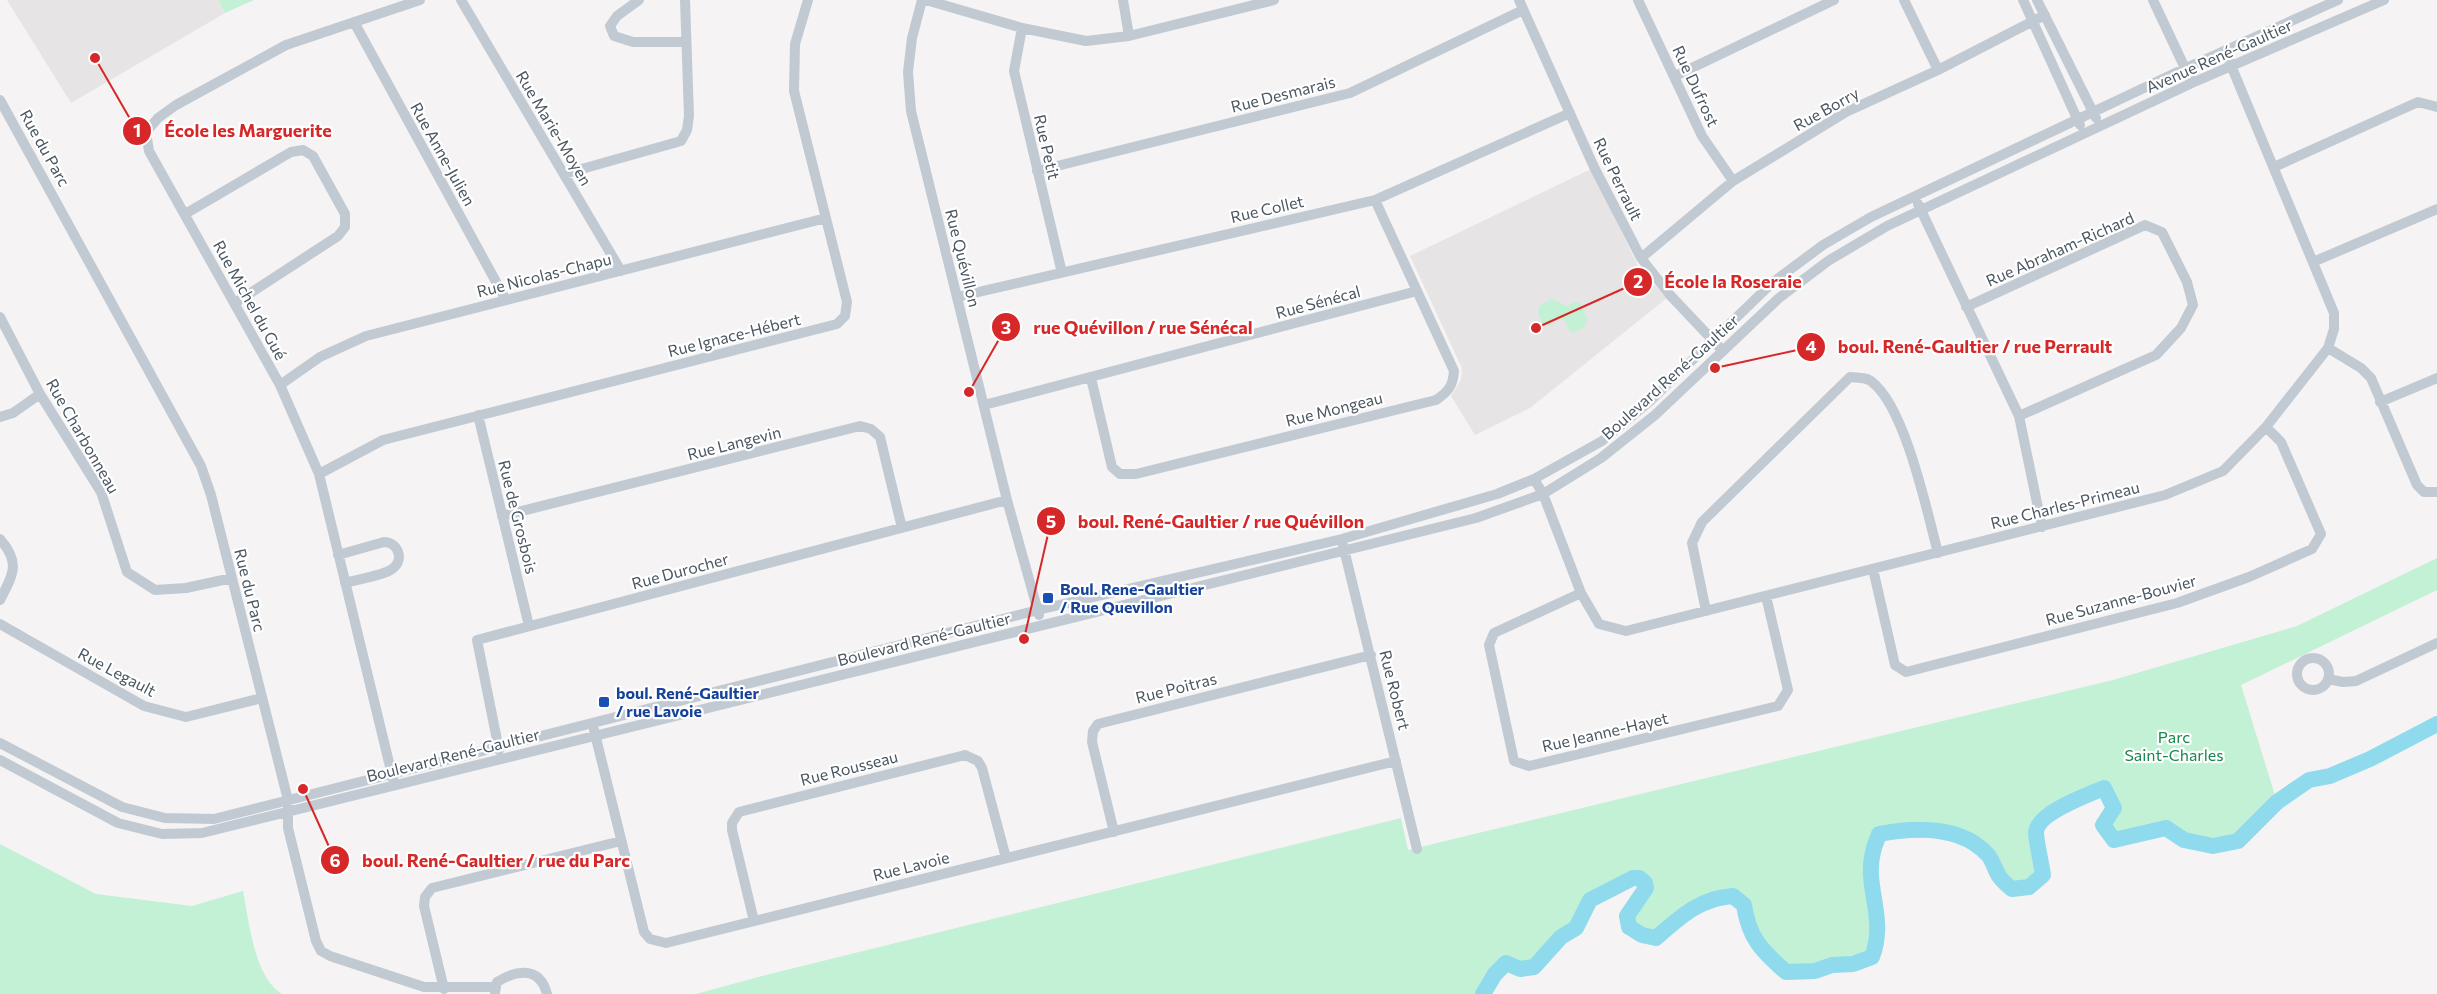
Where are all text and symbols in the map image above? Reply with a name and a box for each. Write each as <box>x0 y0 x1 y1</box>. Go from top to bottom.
street label: Avenue René-Gaultier <box>2143 14 2295 96</box>
street label: Rue Dufrost <box>1669 42 1724 130</box>
street label: Rue Marie-Moyen <box>513 67 596 189</box>
street label: Rue Desmarais <box>1229 71 1337 116</box>
street label: Rue Borry <box>1790 83 1862 134</box>
street label: Rue Anne-Julien <box>407 99 480 209</box>
street label: Rue du Parc <box>17 106 74 189</box>
street label: Rue Petit <box>1031 112 1064 182</box>
callout: École les Marguerite <box>122 113 344 149</box>
text: 1 <box>133 119 141 141</box>
text: École les Marguerite <box>164 119 332 141</box>
street label: Rue Perrault <box>1590 134 1647 224</box>
street label: Rue Collet <box>1228 191 1306 226</box>
street label: Rue Quévillon <box>942 207 985 309</box>
street label: Rue Abraham-Richard <box>1983 207 2137 290</box>
street label: Rue Michel du Gué <box>210 237 291 363</box>
street label: Rue Nicolas-Chapu <box>475 249 613 300</box>
callout: École la Roseraie <box>1623 264 1814 300</box>
text: 2 <box>1633 270 1643 292</box>
text: École la Roseraie <box>1664 270 1802 292</box>
street label: Rue Sénécal <box>1273 281 1362 322</box>
street label: Rue Ignace-Hébert <box>666 309 803 360</box>
callout: rue Quévillon / rue Sénécal <box>991 309 1264 345</box>
street label: Boulevard René-Gaultier <box>1597 310 1742 443</box>
text: 3 <box>1001 316 1011 338</box>
text: rue Quévillon / rue Sénécal <box>1033 316 1253 338</box>
callout: boul. René-Gaultier / rue Perrault <box>1796 329 2124 365</box>
text: 4 <box>1805 335 1817 357</box>
text: boul. René-Gaultier / rue Perrault <box>1838 335 2113 357</box>
street label: Rue Charbonneau <box>43 375 124 496</box>
street label: Rue Mongeau <box>1283 387 1384 430</box>
street label: Rue Langevin <box>685 422 783 463</box>
street label: Rue de Grosbois <box>495 458 542 576</box>
street label: Rue Charles-Primeau <box>1988 477 2141 532</box>
callout: boul. René-Gaultier / rue Quévillon <box>1036 503 1376 539</box>
text: 5 <box>1046 510 1056 532</box>
text: boul. René-Gaultier / rue Quévillon <box>1078 510 1364 532</box>
street label: Rue du Parc <box>231 546 270 633</box>
street label: Rue Durocher <box>629 548 731 593</box>
street label: Rue Suzanne-Bouvier <box>2043 570 2199 629</box>
place label: Boul. Rene-Gaultier / Rue Quevillon <box>1060 579 1205 616</box>
marker: Boul. Rene-Gaultier / Rue Quevillon <box>1041 591 1055 605</box>
street label: Boulevard René-Gaultier <box>835 608 1013 669</box>
street label: Rue Legault <box>75 643 160 700</box>
street label: Rue Robert <box>1376 648 1415 732</box>
street label: Rue Poitras <box>1133 668 1218 707</box>
place label: boul. René-Gaultier / rue Lavoie <box>616 683 759 720</box>
marker: boul. René-Gaultier / rue Lavoie <box>597 695 611 709</box>
street label: Rue Jeanne-Hayet <box>1540 708 1670 755</box>
street label: Boulevard René-Gaultier <box>364 724 542 785</box>
park label: Parc Saint-Charles <box>2124 727 2224 764</box>
street label: Rue Rousseau <box>798 746 900 789</box>
callout: boul. René-Gaultier / rue du Parc <box>320 842 642 878</box>
street label: Rue Lavoie <box>871 847 951 884</box>
text: 6 <box>329 849 341 871</box>
text: boul. René-Gaultier / rue du Parc <box>362 849 630 871</box>

